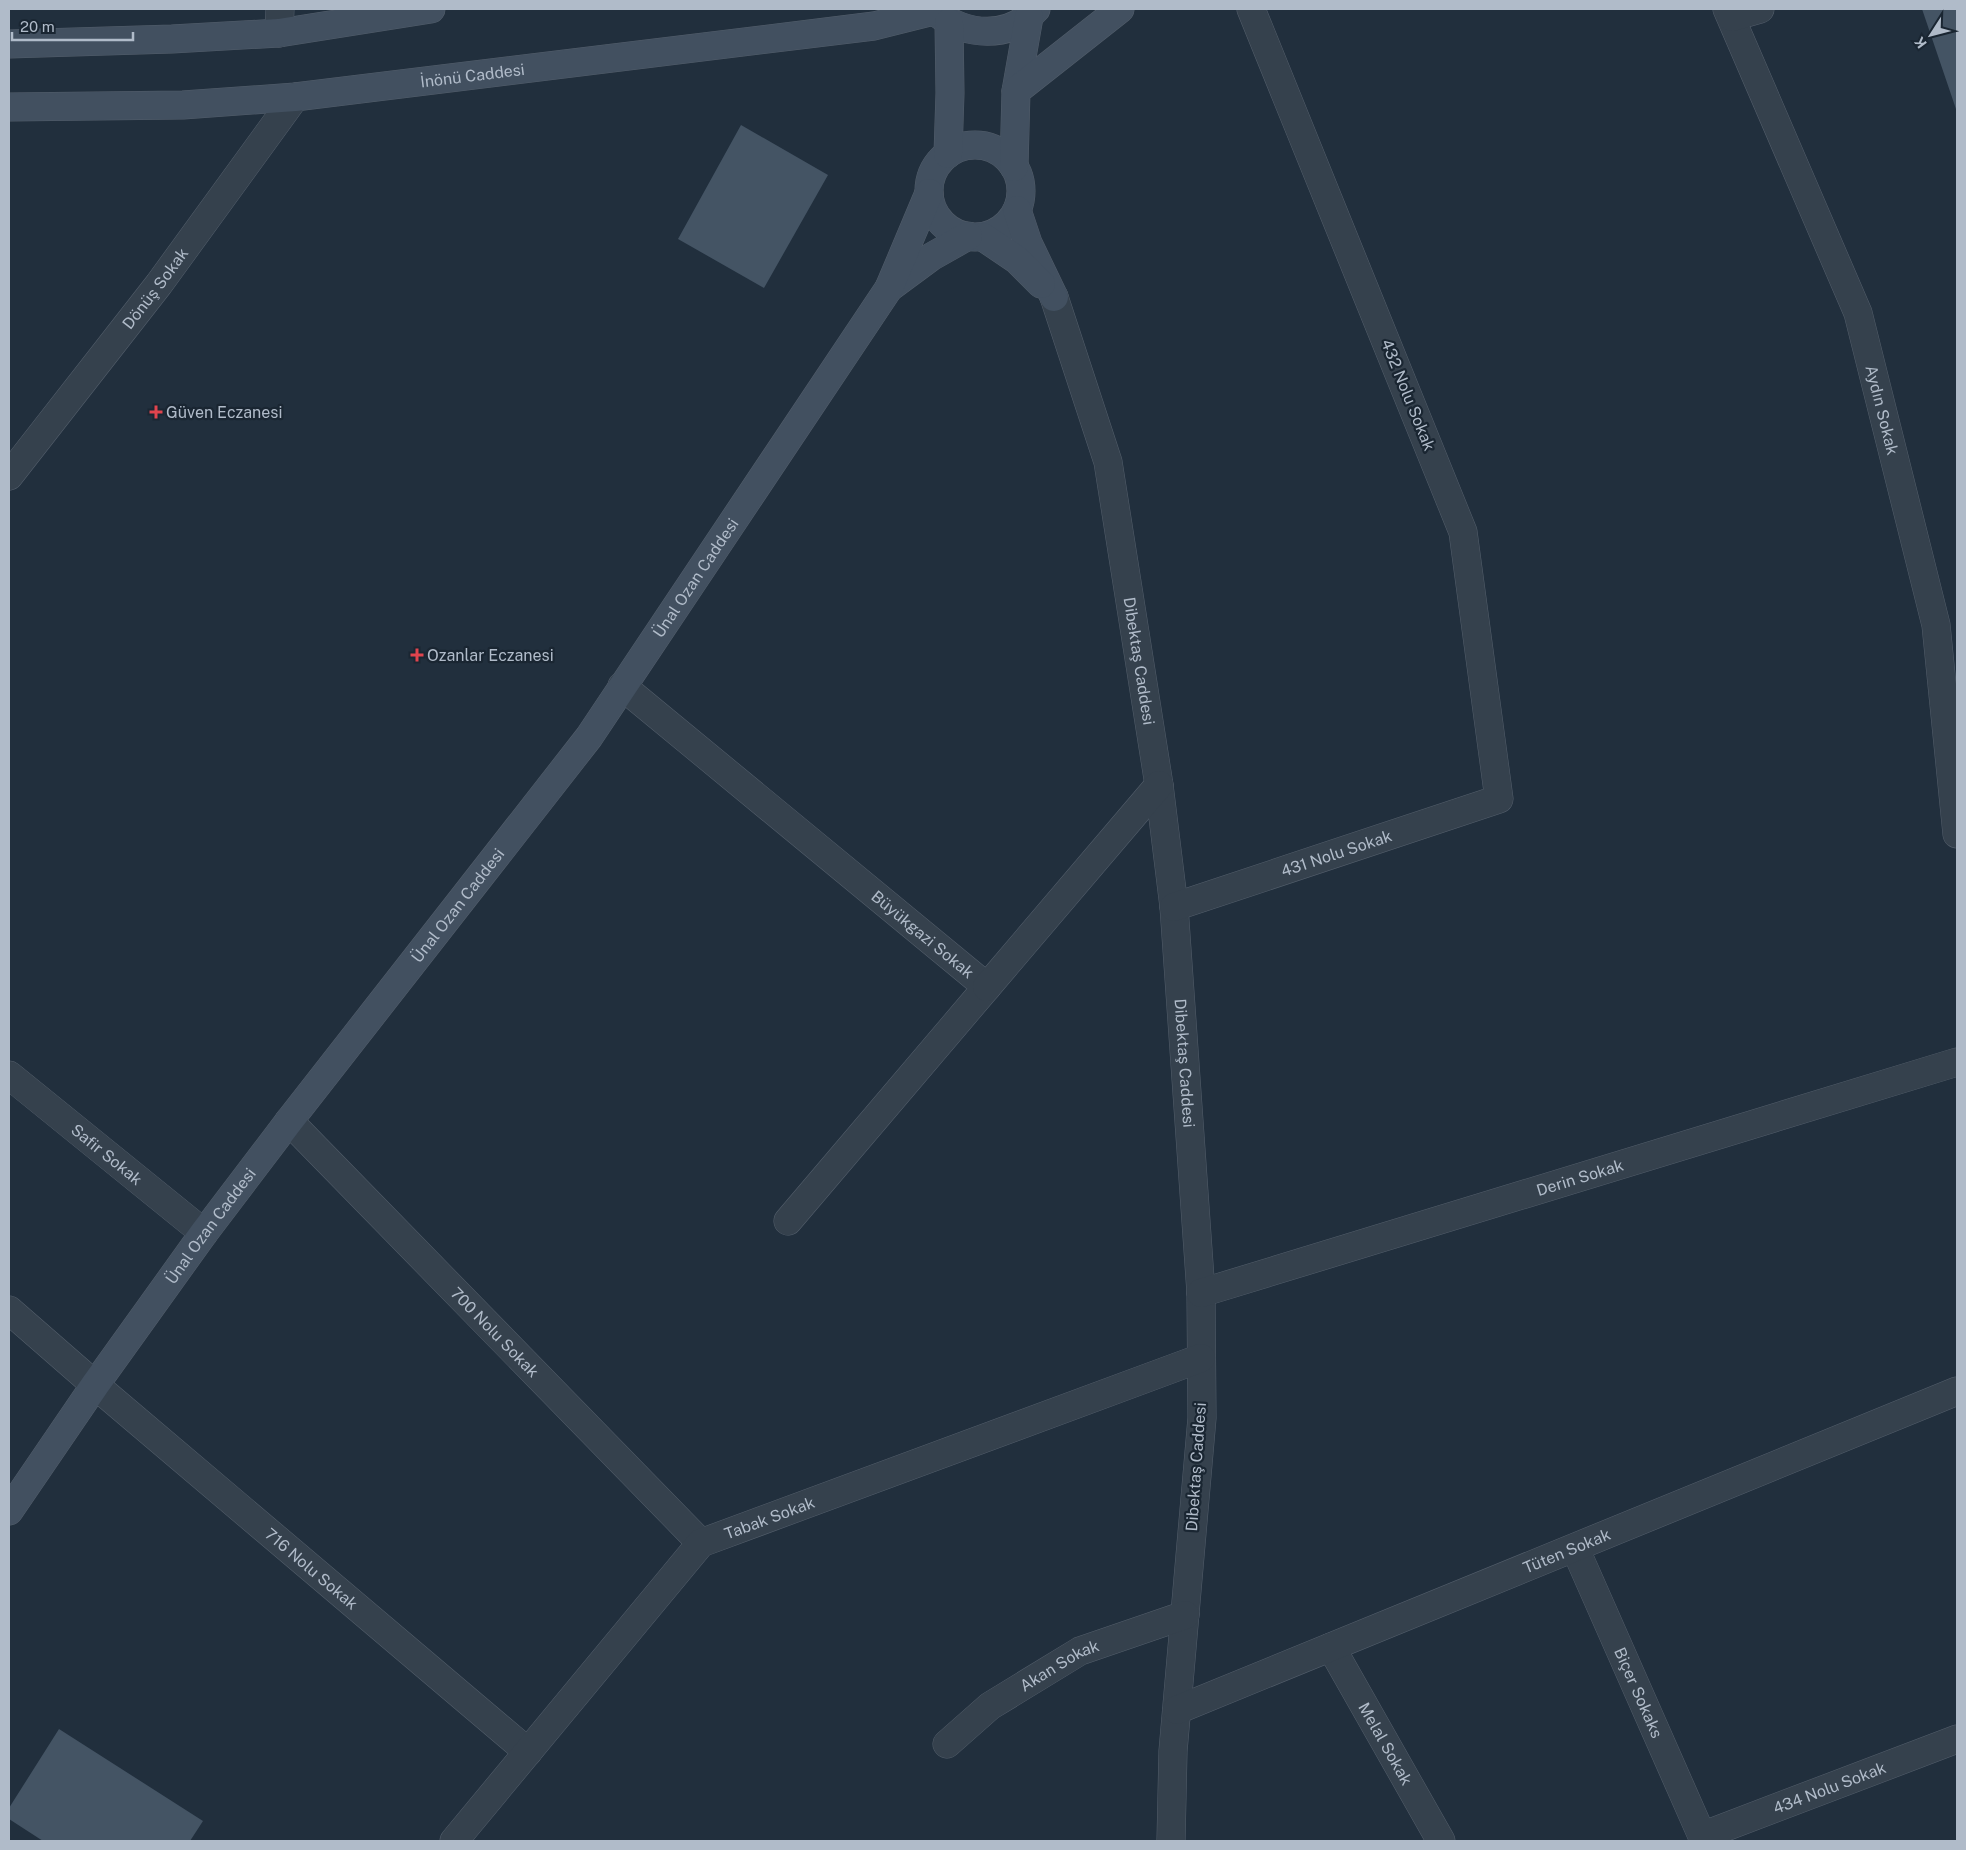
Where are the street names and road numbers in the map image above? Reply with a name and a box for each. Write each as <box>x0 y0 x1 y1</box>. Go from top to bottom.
street label: İnönü Caddesi <box>419 59 526 91</box>
street label: Dönüş Sokak <box>118 244 192 333</box>
street label: 432 Nolu Sokak <box>1377 336 1439 454</box>
street label: Aydın Sokak <box>1862 363 1903 457</box>
street label: Ünal Ozan Caddesi <box>648 514 742 641</box>
street label: Dibektaş Caddesi <box>1120 596 1159 726</box>
street label: 431 Nolu Sokak <box>1278 826 1394 880</box>
street label: Ünal Ozan Caddesi <box>406 844 508 966</box>
street label: Büyükgazi Sokak <box>868 886 978 982</box>
street label: Dibektaş Caddesi <box>1171 998 1199 1128</box>
street label: Safir Sokak <box>67 1120 146 1189</box>
street label: Derin Sokak <box>1534 1155 1626 1200</box>
street label: Ünal Ozan Caddesi <box>160 1164 259 1288</box>
street label: 700 Nolu Sokak <box>447 1283 543 1381</box>
street label: Dibektaş Caddesi <box>1182 1402 1210 1532</box>
street label: Tabak Sokak <box>722 1492 817 1543</box>
street label: 716 Nolu Sokak <box>261 1524 362 1613</box>
street label: Tüten Sokak <box>1520 1524 1613 1577</box>
street label: Akan Sokak <box>1016 1636 1101 1695</box>
street label: Biçer Sokaks <box>1610 1644 1667 1741</box>
street label: Melal Sokak <box>1355 1699 1417 1788</box>
street label: 434 Nolu Sokak <box>1770 1757 1888 1818</box>

